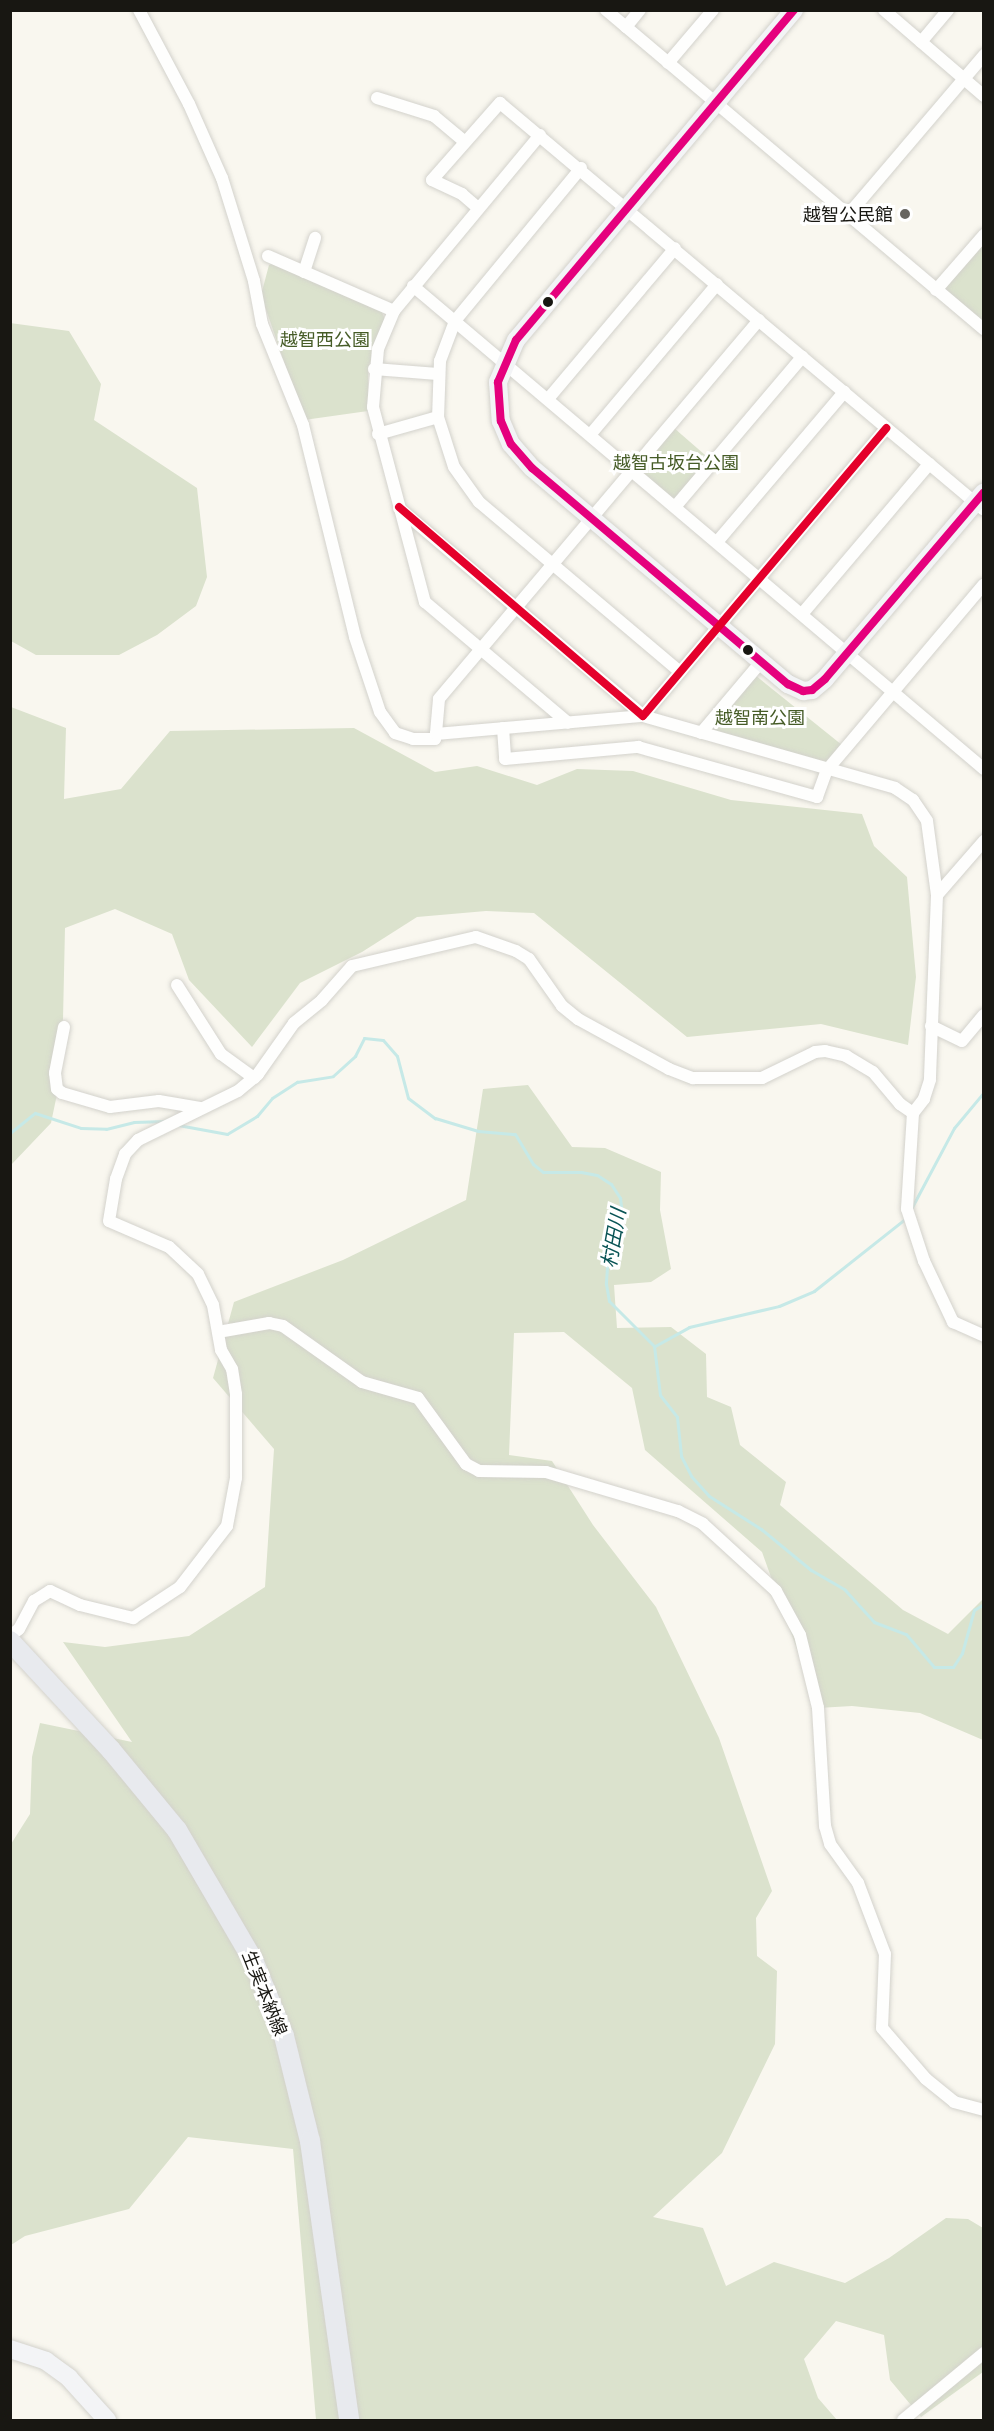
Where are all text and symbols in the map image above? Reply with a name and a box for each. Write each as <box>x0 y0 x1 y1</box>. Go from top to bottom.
place label: 越智公民館 <box>803 203 893 225</box>
marker: 越智公民館 <box>898 207 912 221</box>
unlabelled marker <box>542 296 554 308</box>
park label: 越智西公園 <box>280 328 370 350</box>
park label: 越智古坂台公園 <box>613 451 739 473</box>
unlabelled marker <box>742 644 754 656</box>
park label: 越智南公園 <box>715 706 805 728</box>
water label: 村田川 <box>596 1206 630 1270</box>
street label: 生実本納線 <box>238 1947 292 2039</box>

